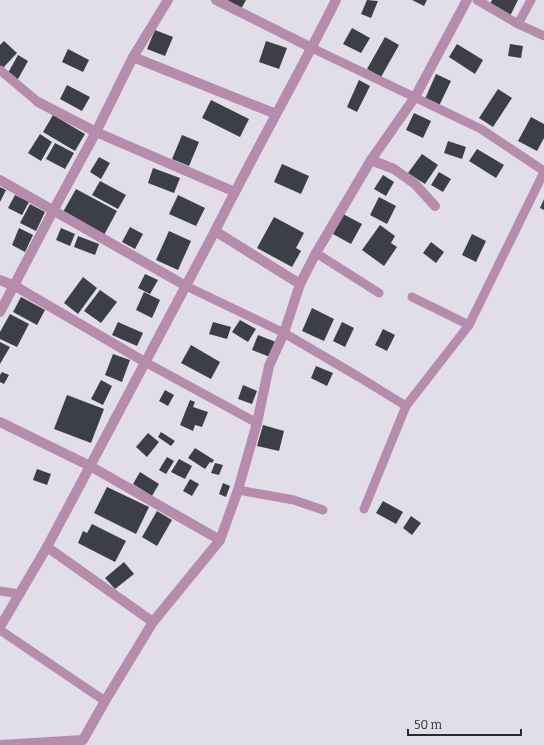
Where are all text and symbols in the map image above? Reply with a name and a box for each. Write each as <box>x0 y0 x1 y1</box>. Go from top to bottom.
scale bar <box>408 711 521 737</box>
text: 50 m <box>414 718 443 732</box>

